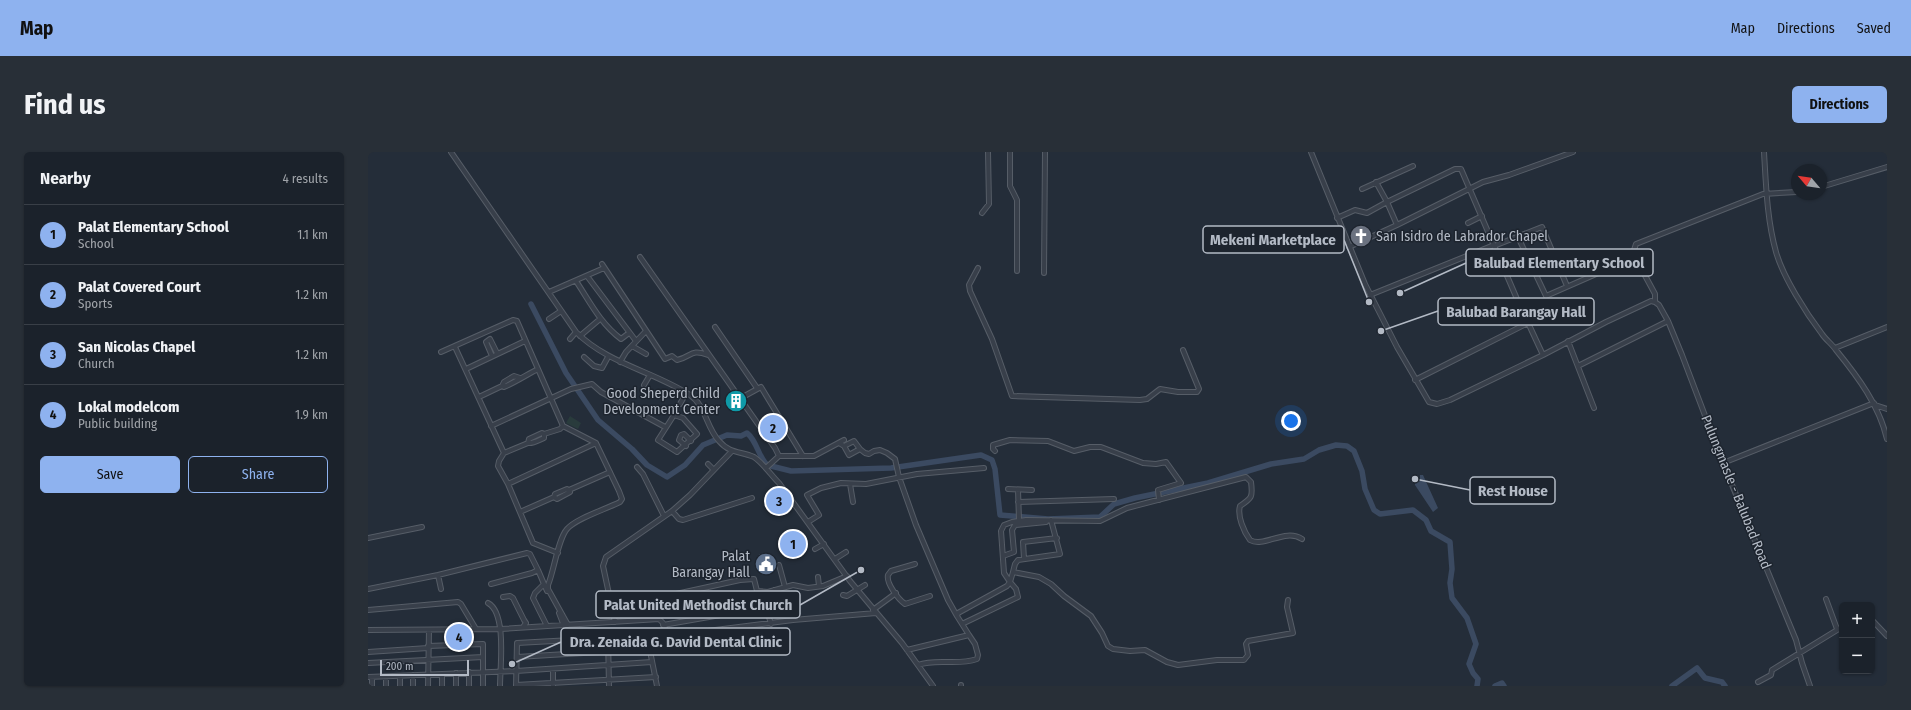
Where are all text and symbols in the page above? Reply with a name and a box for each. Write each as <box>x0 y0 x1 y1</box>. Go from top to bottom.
text: Map <box>20 17 53 40</box>
text: Map <box>1731 20 1755 37</box>
text: Directions <box>1777 20 1835 37</box>
text: Saved <box>1857 20 1891 37</box>
button: Directions <box>1792 86 1887 123</box>
text: Find us <box>24 88 106 121</box>
north arrow <box>1791 164 1827 200</box>
text: Nearby <box>40 168 91 189</box>
text: 4 results <box>282 171 328 186</box>
text: Palat Elementary School <box>78 218 229 236</box>
church icon: San Isidro de Labrador Chapel <box>1348 223 1374 249</box>
callout: Mekeni Marketplace <box>1203 226 1344 253</box>
text: 1 <box>50 227 56 242</box>
text: 1.1 km <box>297 227 328 242</box>
place label: San Isidro de Labrador Chapel <box>1376 228 1548 245</box>
text: Mekeni Marketplace <box>1210 231 1336 249</box>
text: School <box>78 236 114 251</box>
callout: Balubad Elementary School <box>1466 249 1653 276</box>
text: Balubad Elementary School <box>1474 254 1645 272</box>
text: Palat Covered Court <box>78 278 201 296</box>
text: 2 <box>50 287 56 302</box>
text: 1.2 km <box>295 287 328 302</box>
text: Sports <box>78 296 113 311</box>
callout: Balubad Barangay Hall <box>1438 298 1594 325</box>
text: Balubad Barangay Hall <box>1446 303 1587 321</box>
text: San Nicolas Chapel <box>78 338 195 356</box>
text: 3 <box>50 347 56 362</box>
text: 1.2 km <box>295 347 328 362</box>
text: Church <box>78 356 115 371</box>
place label: Good Sheperd Child Development Center <box>603 385 720 418</box>
building icon: Good Sheperd Child Development Center <box>723 388 749 414</box>
text: Lokal modelcom <box>78 398 180 416</box>
text: 4 <box>50 407 56 422</box>
text: 1.9 km <box>295 407 328 422</box>
your location <box>1281 411 1301 431</box>
pin: 2 <box>760 413 786 443</box>
street label: Pulungmasle - Balubad Road <box>1697 413 1775 571</box>
text: Public building <box>78 416 157 431</box>
button: Save <box>40 456 180 493</box>
button: Share <box>188 456 328 493</box>
callout: Rest House <box>1470 477 1555 504</box>
text: Rest House <box>1478 482 1548 500</box>
pin: 3 <box>766 486 792 516</box>
pin: 1 <box>780 529 806 559</box>
place label: Palat Barangay Hall <box>672 548 750 581</box>
public building icon: Palat Barangay Hall <box>753 551 779 577</box>
callout: Palat United Methodist Church <box>596 591 800 618</box>
text: Palat United Methodist Church <box>604 596 792 614</box>
map controls <box>1839 602 1875 674</box>
button: + <box>1839 602 1875 638</box>
pin: 4 <box>446 622 472 652</box>
callout: Dra. Zenaida G. David Dental Clinic <box>561 628 790 655</box>
text: Dra. Zenaida G. David Dental Clinic <box>570 633 783 651</box>
button: − <box>1839 638 1875 674</box>
scale bar <box>380 658 469 677</box>
text: 200 m <box>386 660 413 673</box>

